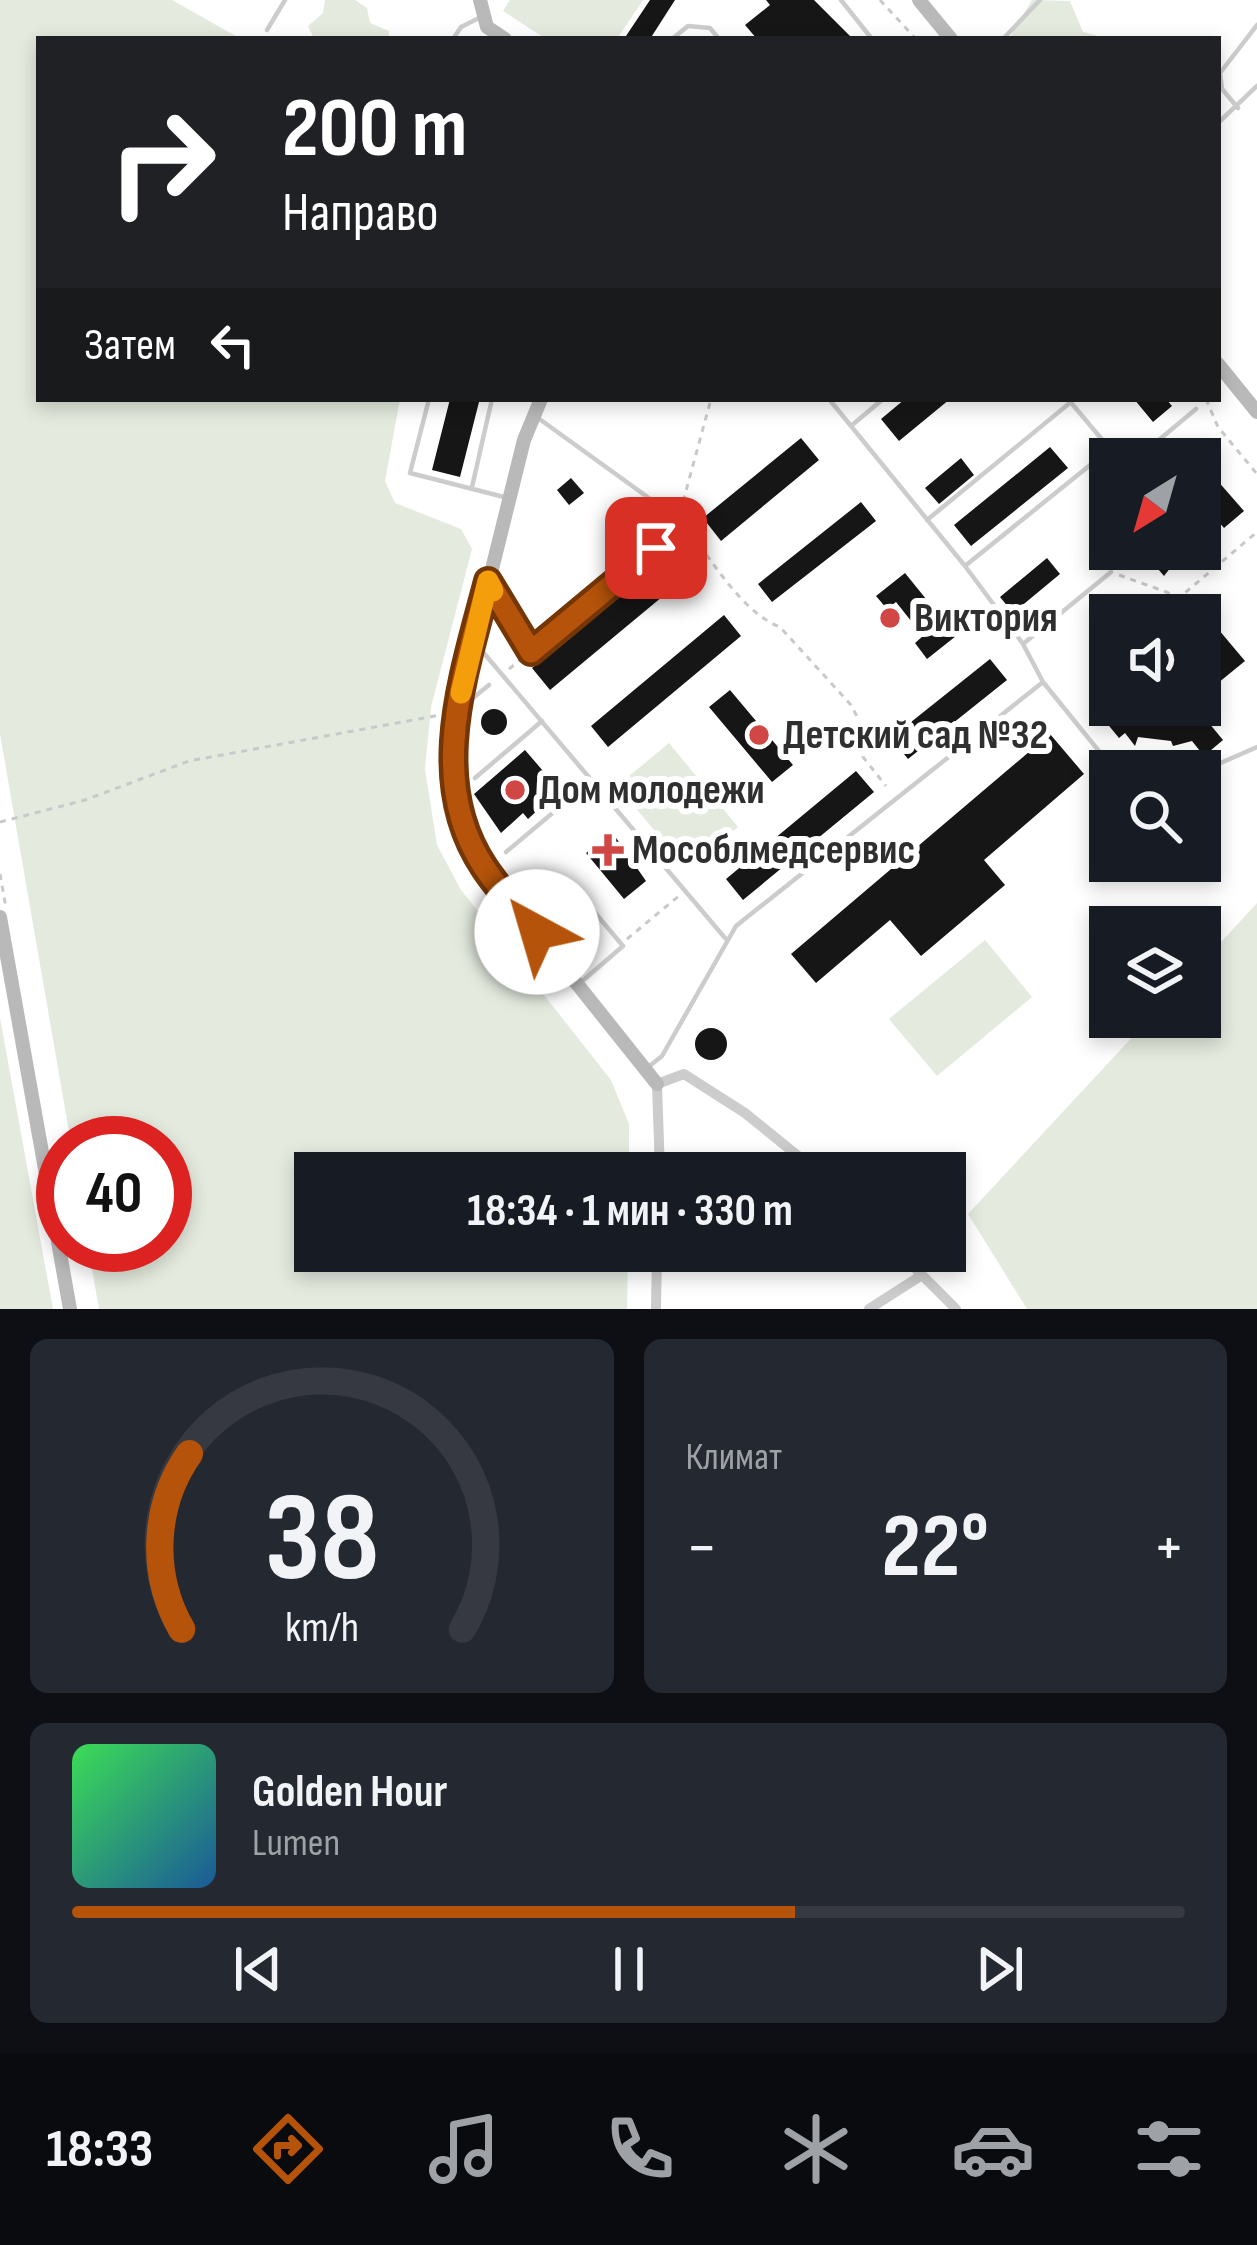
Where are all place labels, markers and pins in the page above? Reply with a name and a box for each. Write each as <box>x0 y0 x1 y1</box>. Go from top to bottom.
pin <box>605 497 707 599</box>
place label: Виктория <box>914 593 1058 644</box>
marker: Виктория <box>877 605 903 631</box>
place label: Детский сад №32 <box>783 710 1048 761</box>
marker: Детский сад №32 <box>746 722 772 748</box>
place label: Дом молодежи <box>539 765 765 816</box>
marker: Дом молодежи <box>502 777 528 803</box>
place label: Мособлмедсервис <box>632 825 915 876</box>
marker: Мособлмедсервис <box>595 837 621 863</box>

